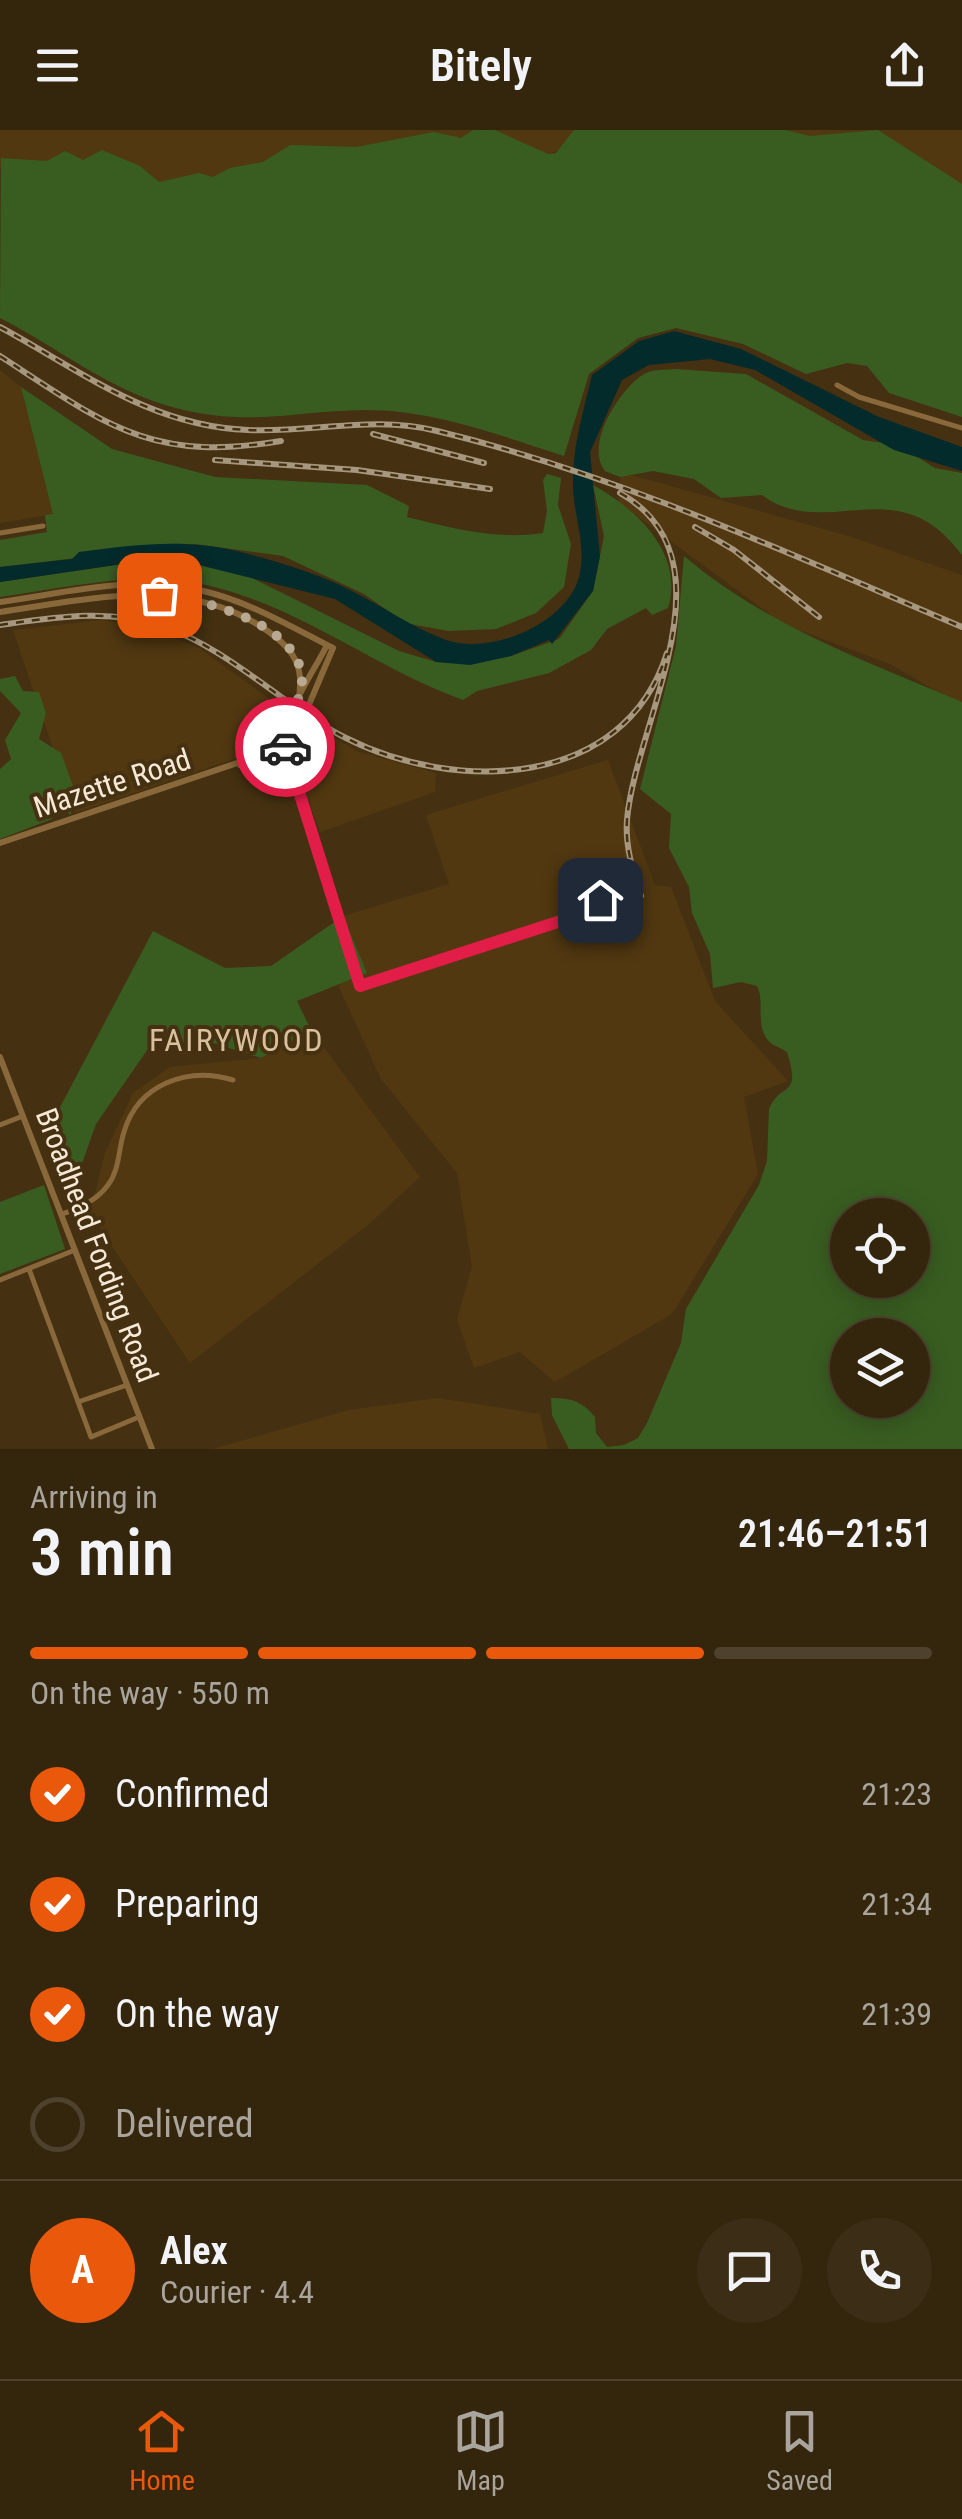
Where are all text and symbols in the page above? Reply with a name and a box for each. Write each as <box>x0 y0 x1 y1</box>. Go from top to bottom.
icon: menu <box>30 38 85 93</box>
icon: share <box>877 38 932 93</box>
text: Bitely <box>430 39 532 92</box>
pin <box>117 553 202 638</box>
icon: bag <box>132 568 187 623</box>
courier <box>235 697 335 797</box>
icon: car <box>258 720 313 775</box>
street label: Mazette Road <box>29 741 195 825</box>
pin <box>558 858 643 943</box>
icon: home <box>573 873 628 928</box>
district label: FAIRYWOOD <box>149 1021 325 1059</box>
street label: Broadhead Fording Road <box>29 1103 165 1387</box>
map controls <box>830 1198 930 1418</box>
button: locate <box>830 1198 930 1298</box>
button: layers <box>830 1318 930 1418</box>
text: Arriving in <box>30 1478 158 1516</box>
text: 21:46–21:51 <box>738 1512 932 1556</box>
text: 3 min <box>30 1515 174 1591</box>
text: On the way · 550 m <box>30 1674 270 1712</box>
icon: check <box>30 1767 85 1822</box>
text: Confirmed <box>115 1772 270 1816</box>
text: 21:23 <box>861 1775 932 1813</box>
icon: check <box>30 1877 85 1932</box>
text: Preparing <box>115 1882 260 1926</box>
text: 21:34 <box>861 1885 932 1923</box>
icon: check <box>30 1987 85 2042</box>
text: On the way <box>115 1992 280 2036</box>
text: 21:39 <box>861 1995 932 2033</box>
text: Delivered <box>115 2102 254 2146</box>
button: chat <box>697 2218 802 2323</box>
button: phone <box>827 2218 932 2323</box>
text: Alex <box>160 2229 228 2273</box>
text: A <box>71 2248 94 2292</box>
text: Courier · 4.4 <box>160 2273 314 2311</box>
tab: Home <box>129 2404 195 2497</box>
tab: Map <box>453 2404 508 2497</box>
tab: Saved <box>766 2404 833 2497</box>

